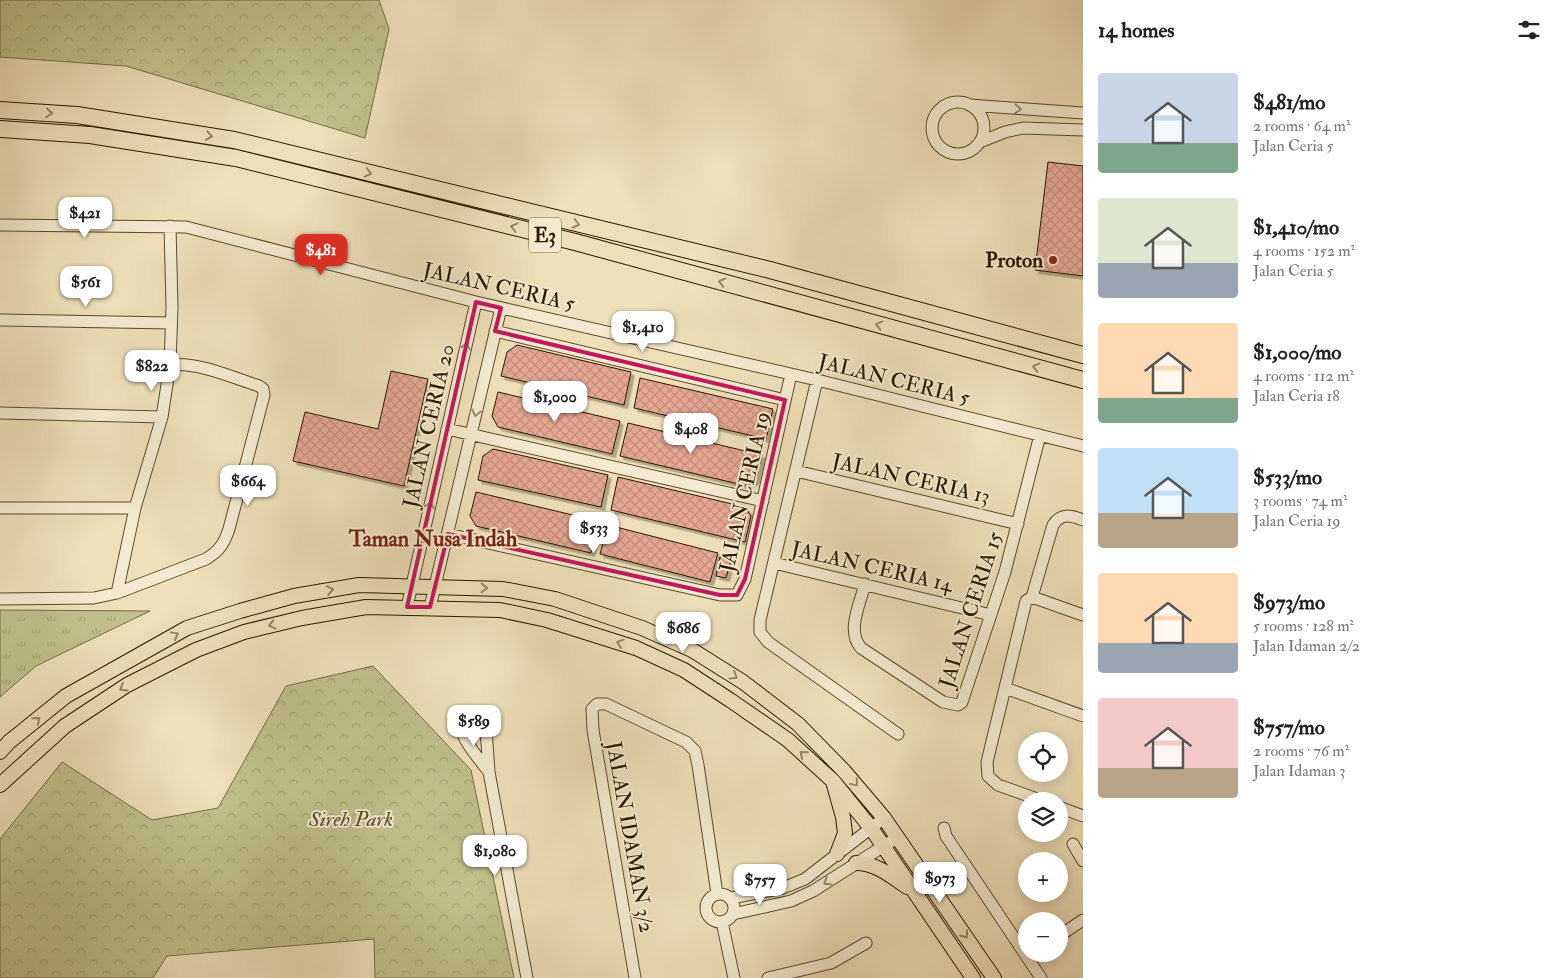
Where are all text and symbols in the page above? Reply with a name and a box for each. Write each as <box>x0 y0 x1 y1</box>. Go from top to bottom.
icon: filters <box>1515 16 1543 44</box>
text: 14 homes <box>1098 17 1175 44</box>
text: $481/mo <box>1253 89 1325 116</box>
icon: home <box>1138 93 1198 153</box>
one-way arrow <box>1014 103 1022 114</box>
one-way arrow <box>45 108 53 119</box>
text: 2 rooms · 64 m² <box>1253 116 1351 136</box>
one-way arrow <box>205 130 214 140</box>
text: Jalan Ceria 5 <box>1253 136 1334 156</box>
one-way arrow <box>363 167 371 177</box>
pin: $421 <box>55 196 115 239</box>
text: $421 <box>69 203 101 223</box>
text: $1,410/mo <box>1253 214 1339 241</box>
road number: E3 <box>529 218 561 252</box>
one-way arrow <box>572 218 581 229</box>
icon: home <box>1138 218 1198 278</box>
one-way arrow <box>510 222 519 233</box>
pin: $481 <box>291 234 351 276</box>
text: $481 <box>306 240 336 260</box>
text: 4 rooms · 152 m² <box>1253 241 1355 261</box>
place label: Proton <box>985 247 1043 274</box>
marker: Proton <box>1047 254 1059 266</box>
street label: JALAN CERIA 5 <box>419 256 578 318</box>
text: Jalan Ceria 5 <box>1253 261 1334 281</box>
pin: $561 <box>56 266 116 308</box>
text: $561 <box>71 272 101 292</box>
one-way arrow <box>718 277 727 288</box>
pin: $1,410 <box>602 310 684 353</box>
text: $1,410 <box>622 317 664 337</box>
one-way arrow <box>876 320 884 330</box>
text: $1,000/mo <box>1253 339 1341 366</box>
street label: JALAN CERIA 20 <box>397 342 461 511</box>
one-way arrow <box>460 342 471 351</box>
icon: home <box>1138 343 1198 403</box>
street label: JALAN CERIA 5 <box>815 348 973 412</box>
pin: $822 <box>122 350 182 392</box>
text: $822 <box>136 356 168 376</box>
one-way arrow <box>1032 363 1041 373</box>
text: 4 rooms · 112 m² <box>1253 366 1354 386</box>
pin: $1,000 <box>514 380 596 423</box>
text: Jalan Ceria 18 <box>1253 386 1340 406</box>
text: $1,000 <box>533 387 577 407</box>
one-way arrow <box>471 408 482 417</box>
street label: JALAN CERIA 19 <box>713 409 777 576</box>
pin: $408 <box>661 412 721 455</box>
text: $408 <box>674 419 708 439</box>
street label: JALAN CERIA 13 <box>828 447 993 510</box>
pin: $664 <box>218 464 278 507</box>
text: $533/mo <box>1253 464 1322 491</box>
icon: home <box>1138 468 1198 528</box>
text: $664 <box>231 471 265 491</box>
text: 3 rooms · 74 m² <box>1253 491 1347 511</box>
one-way arrow <box>424 500 435 509</box>
text: Jalan Ceria 19 <box>1253 511 1340 531</box>
pin: $533 <box>564 512 624 554</box>
text: $533 <box>580 518 608 538</box>
district label: Taman Nusa Indah <box>348 525 518 553</box>
street label: JALAN CERIA 15 <box>933 528 1009 692</box>
street label: JALAN CERIA 14 <box>788 535 957 599</box>
one-way arrow <box>480 583 488 593</box>
one-way arrow <box>326 585 335 595</box>
text: $973/mo <box>1253 589 1325 616</box>
icon: home <box>1138 593 1198 653</box>
pin: $686 <box>653 612 713 654</box>
text: 5 rooms · 128 m² <box>1253 616 1354 636</box>
text: $686 <box>667 618 699 638</box>
one-way arrow <box>268 619 277 630</box>
one-way arrow <box>170 632 179 642</box>
text: Jalan Idaman 2/2 <box>1253 636 1360 656</box>
one-way arrow <box>616 639 625 649</box>
one-way arrow <box>728 670 737 679</box>
one-way arrow <box>120 682 129 691</box>
pin: $589 <box>444 704 504 747</box>
text: $589 <box>458 711 490 731</box>
text: $757/mo <box>1253 714 1325 741</box>
one-way arrow <box>31 717 40 725</box>
icon: home <box>1138 718 1198 778</box>
map controls <box>1018 732 1068 962</box>
button: locate <box>1018 732 1068 782</box>
street label: JALAN IDAMAN 3/2 <box>600 738 660 935</box>
text: 2 rooms · 76 m² <box>1253 741 1349 761</box>
one-way arrow <box>799 751 808 760</box>
text: Jalan Idaman 3 <box>1253 761 1346 781</box>
one-way arrow <box>849 778 858 787</box>
button: layers <box>1018 792 1068 842</box>
park label: Sireh Park <box>308 806 393 833</box>
pin: $1,080 <box>454 834 536 877</box>
text: $1,080 <box>474 841 516 861</box>
button: + <box>1018 852 1068 902</box>
pin: $973 <box>910 862 970 904</box>
pin: $757 <box>730 864 790 906</box>
text: $973 <box>925 868 955 888</box>
text: $757 <box>745 870 775 890</box>
one-way arrow <box>823 876 832 885</box>
button: − <box>1018 912 1068 962</box>
one-way arrow <box>959 929 968 939</box>

